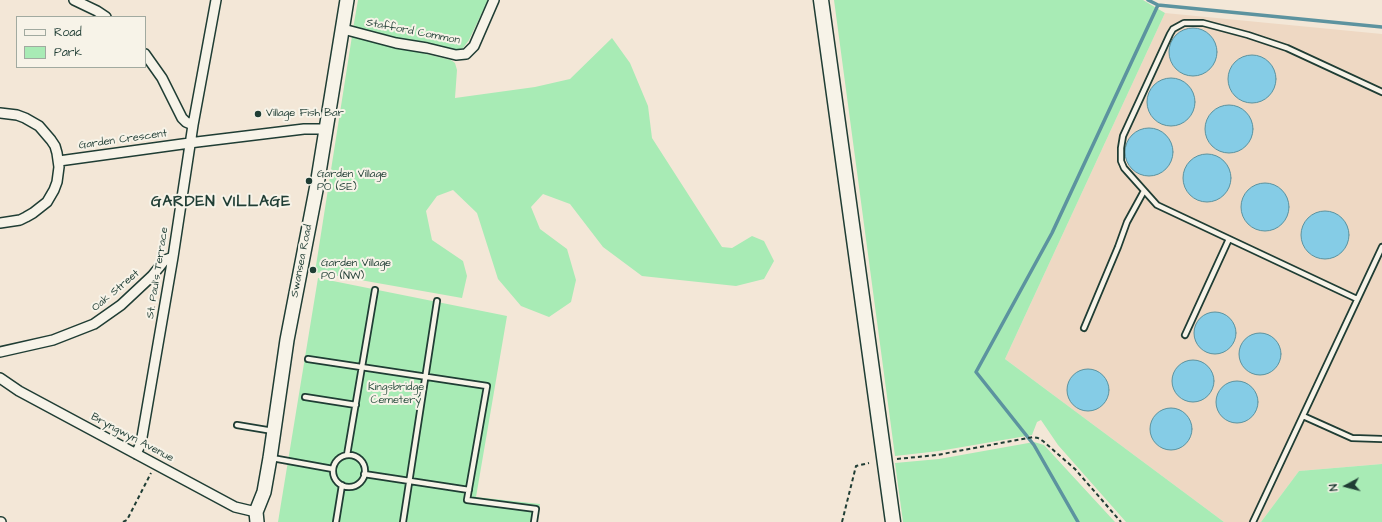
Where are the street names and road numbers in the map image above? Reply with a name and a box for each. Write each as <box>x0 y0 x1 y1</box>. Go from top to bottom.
street label: Stafford Common <box>365 16 461 48</box>
street label: Garden Crescent <box>78 127 168 153</box>
street label: Swansea Road <box>288 224 316 298</box>
street label: St. Paul's Terrace <box>144 226 172 320</box>
street label: Oak Street <box>90 267 142 315</box>
street label: Bryngwyn Avenue <box>88 411 176 465</box>

